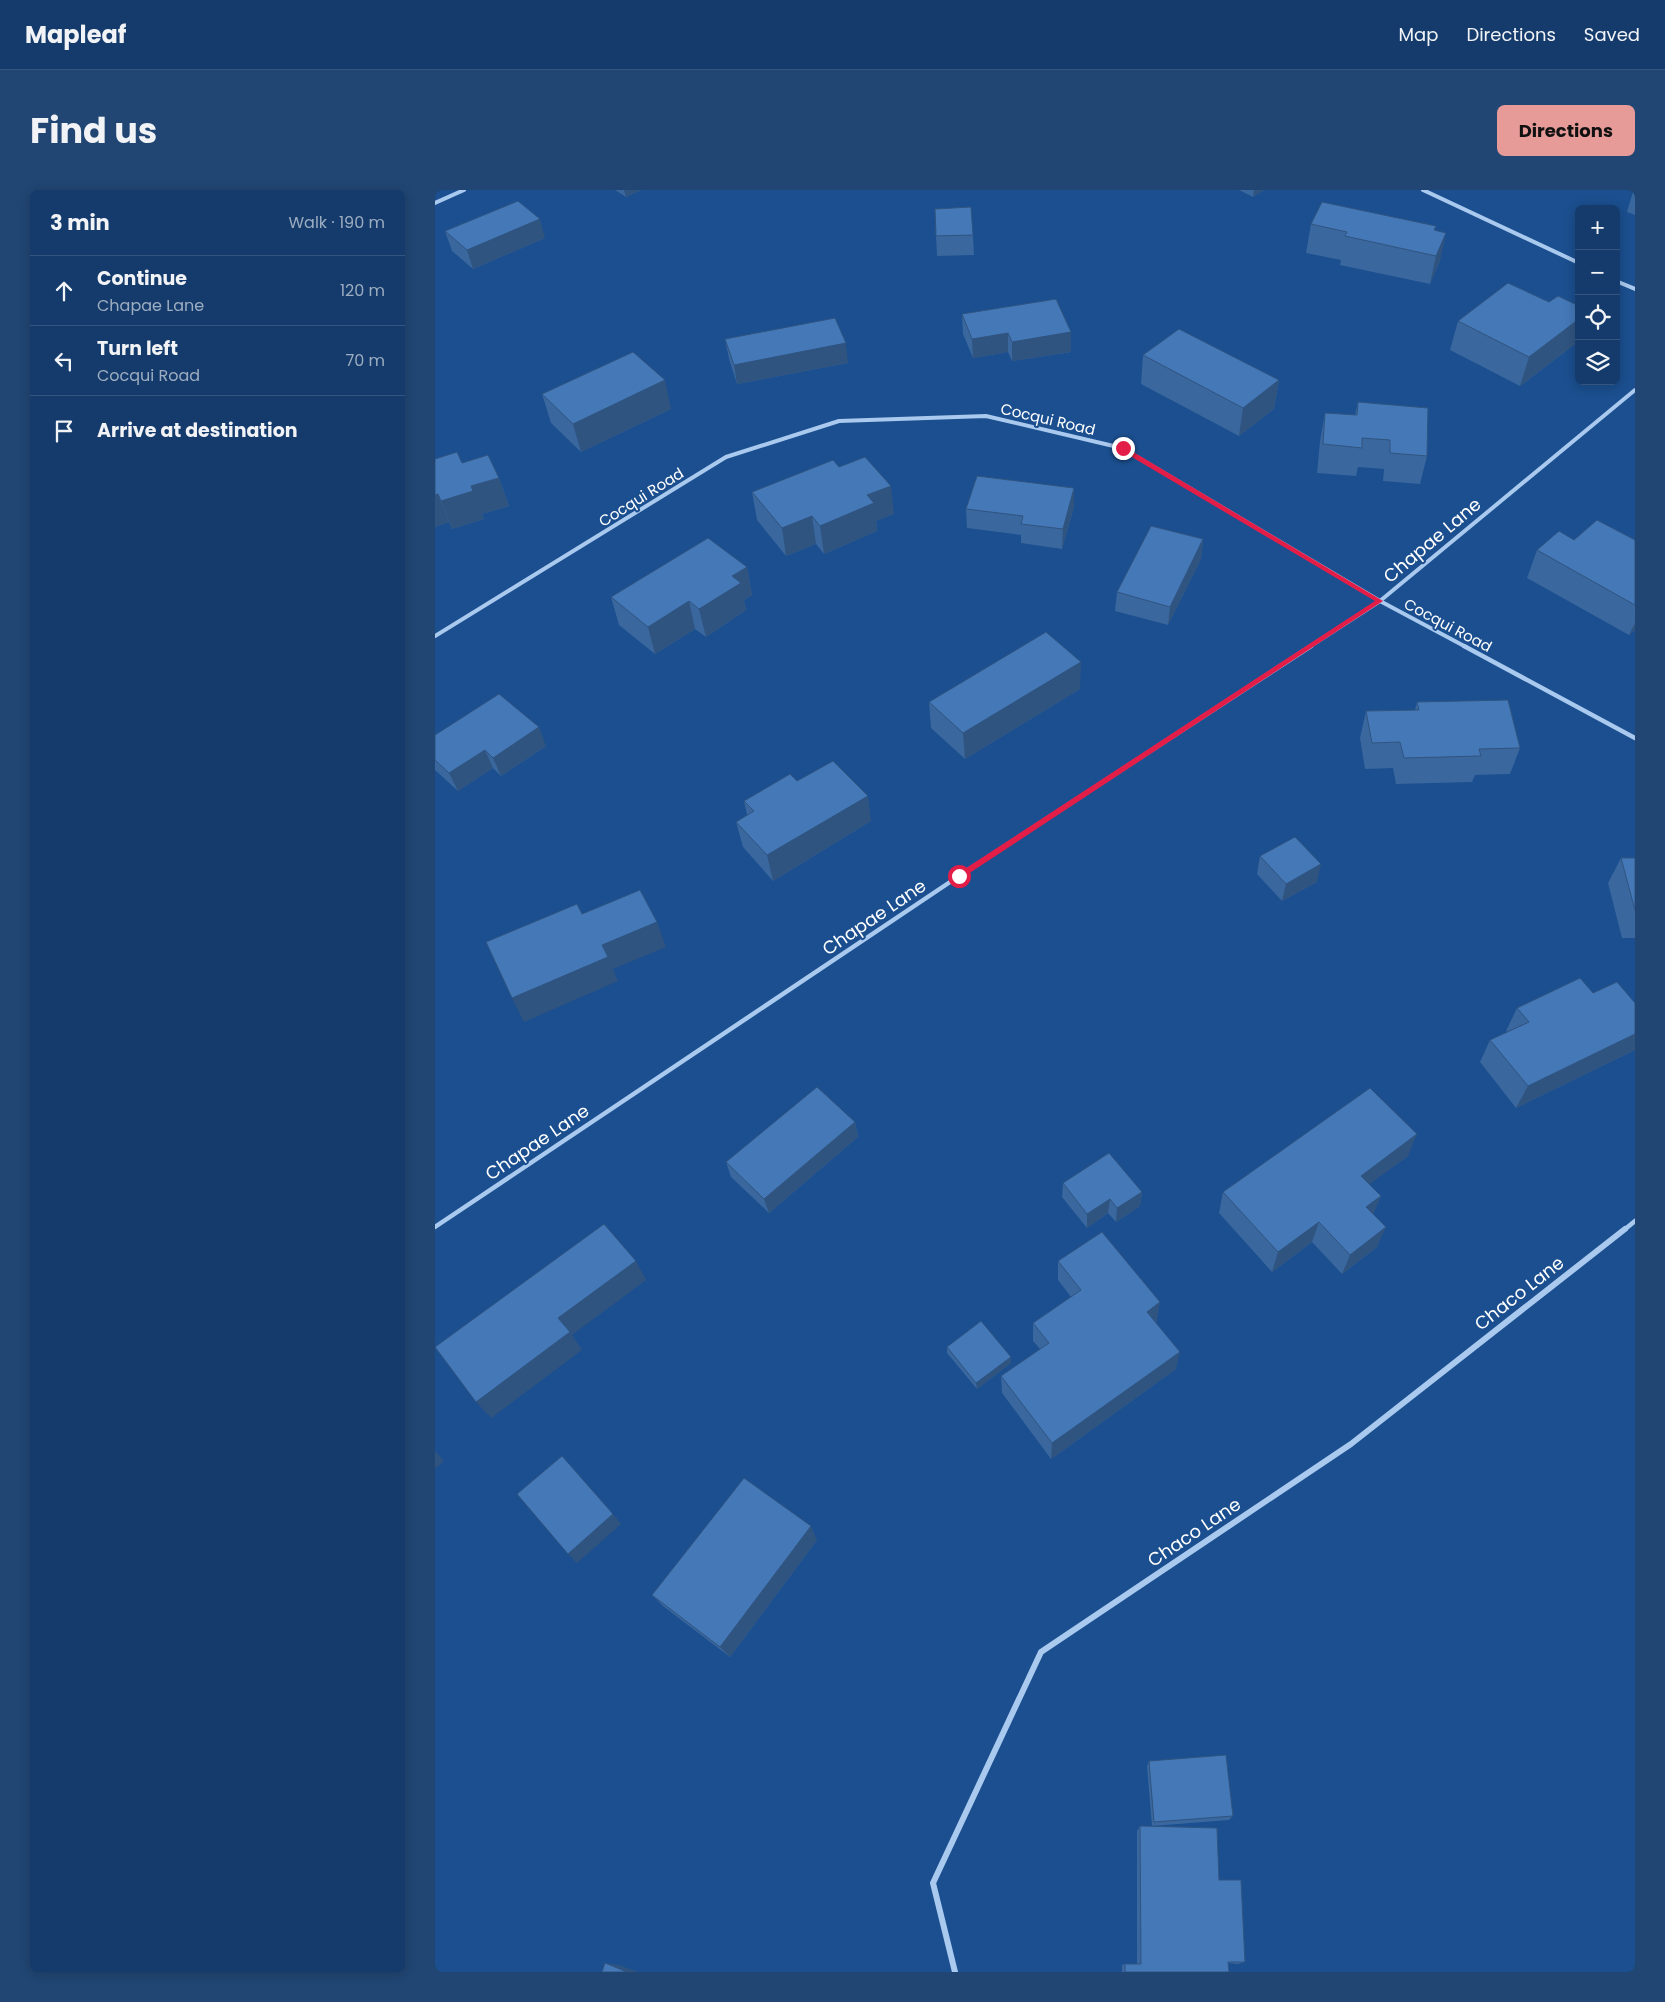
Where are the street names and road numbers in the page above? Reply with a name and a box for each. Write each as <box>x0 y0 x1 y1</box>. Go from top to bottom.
street label: Cocqui Road <box>999 398 1097 440</box>
street label: Cocqui Road <box>594 462 688 532</box>
street label: Chapae Lane <box>1378 492 1486 588</box>
street label: Cocqui Road <box>1400 593 1496 657</box>
street label: Chapae Lane <box>817 873 931 961</box>
street label: Chapae Lane <box>480 1098 594 1186</box>
street label: Chaco Lane <box>1469 1250 1569 1336</box>
street label: Chaco Lane <box>1142 1492 1246 1572</box>

